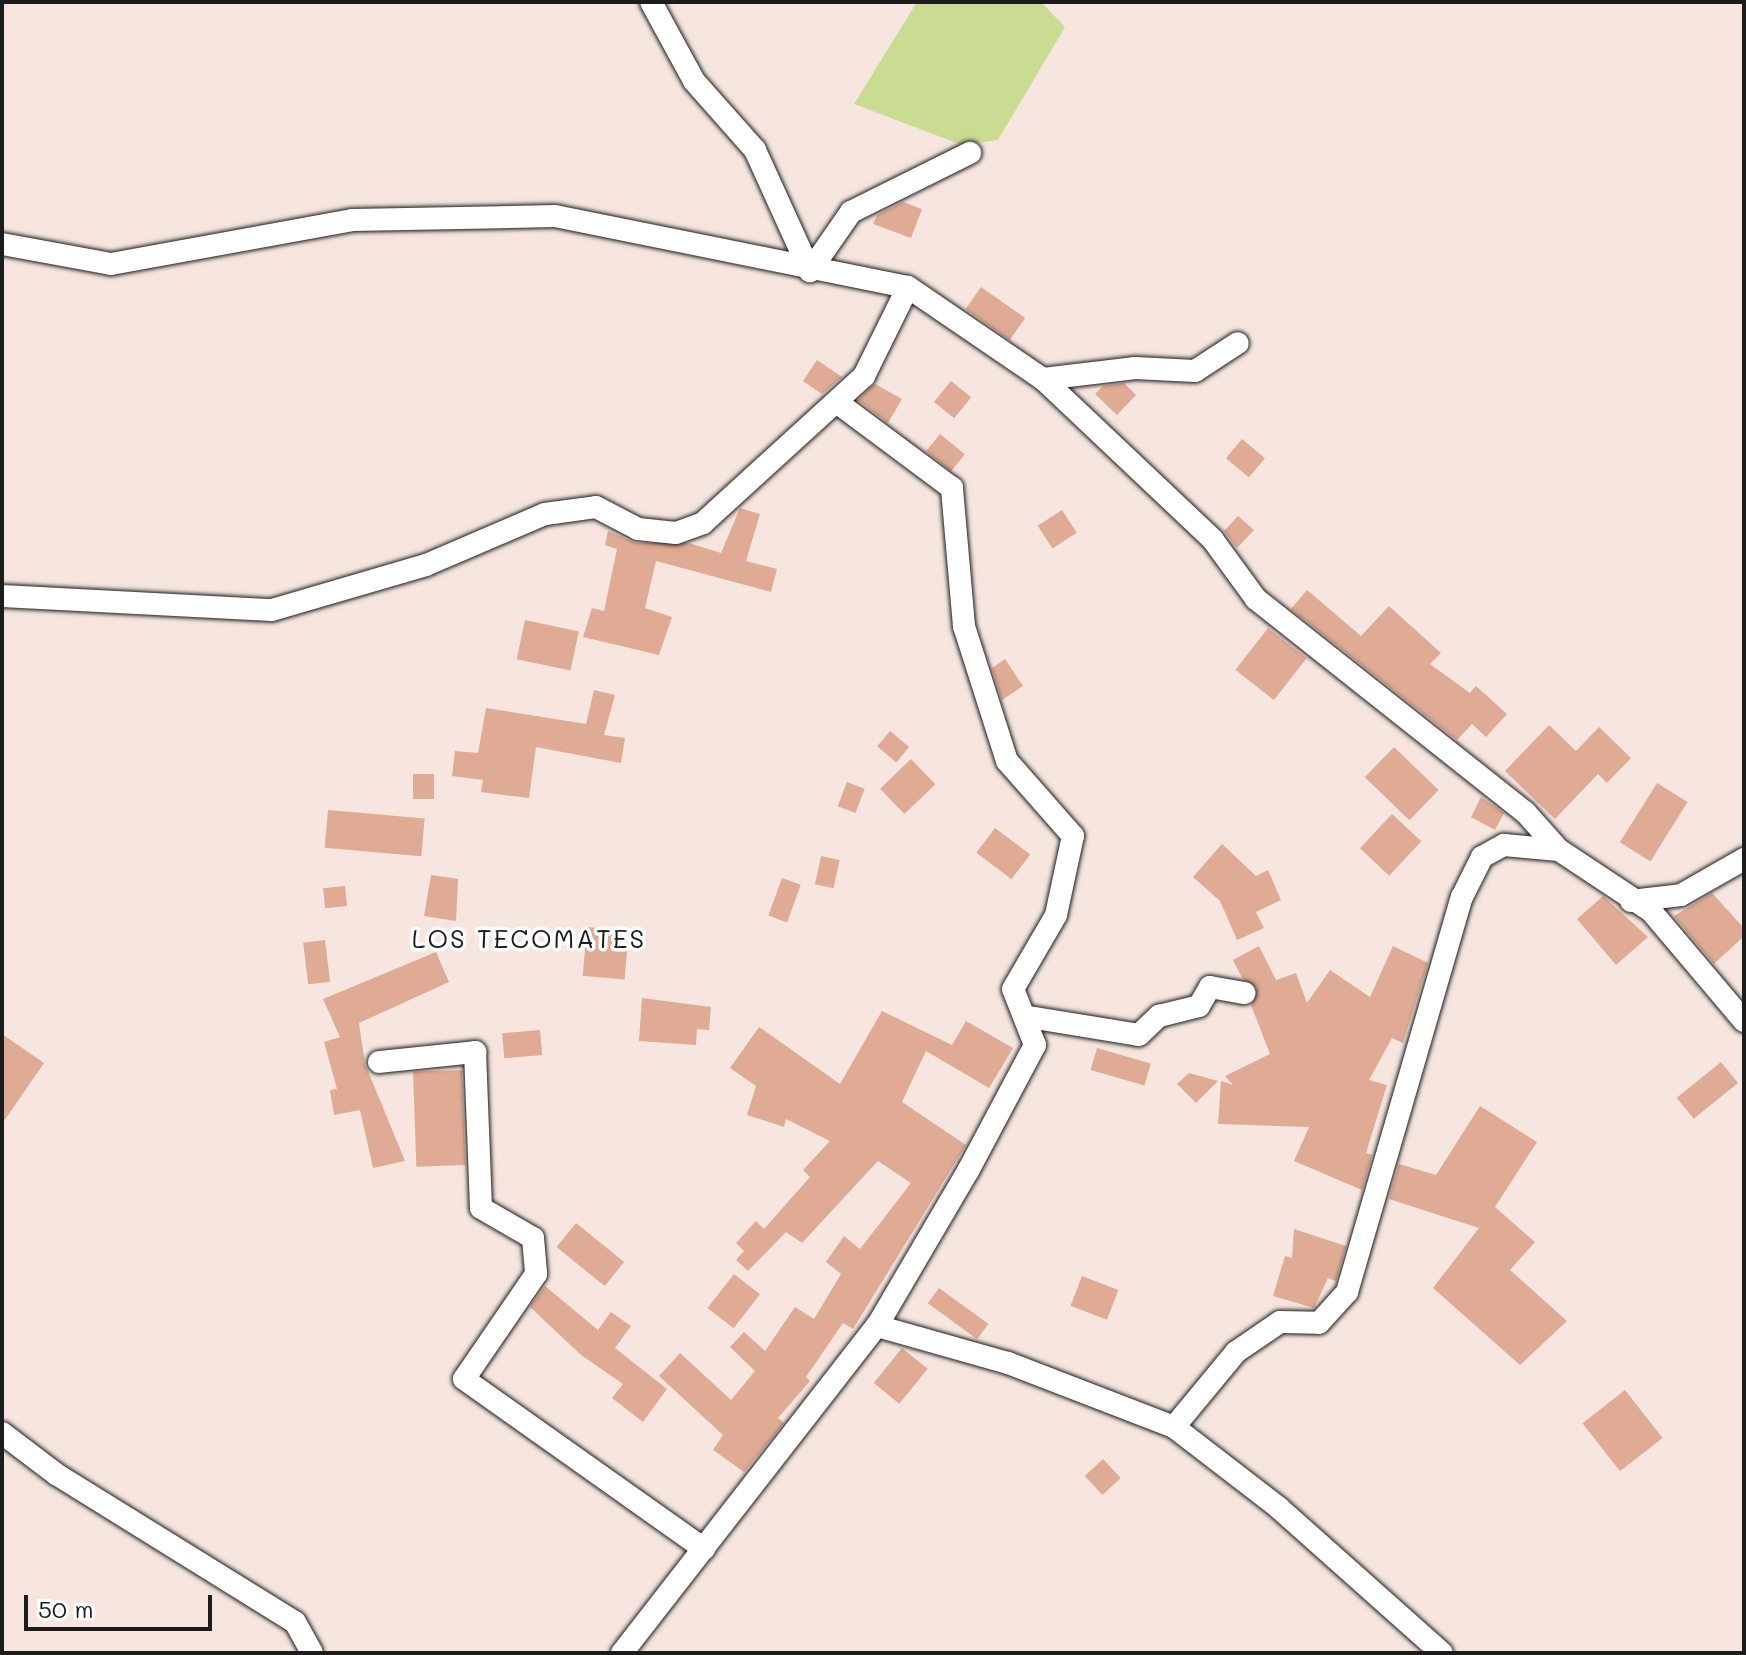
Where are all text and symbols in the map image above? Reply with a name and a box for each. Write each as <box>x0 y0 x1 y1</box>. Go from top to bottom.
district label: LOS TECOMATES <box>412 923 646 955</box>
scale bar <box>28 1579 216 1629</box>
text: 50 m <box>38 1593 94 1624</box>

